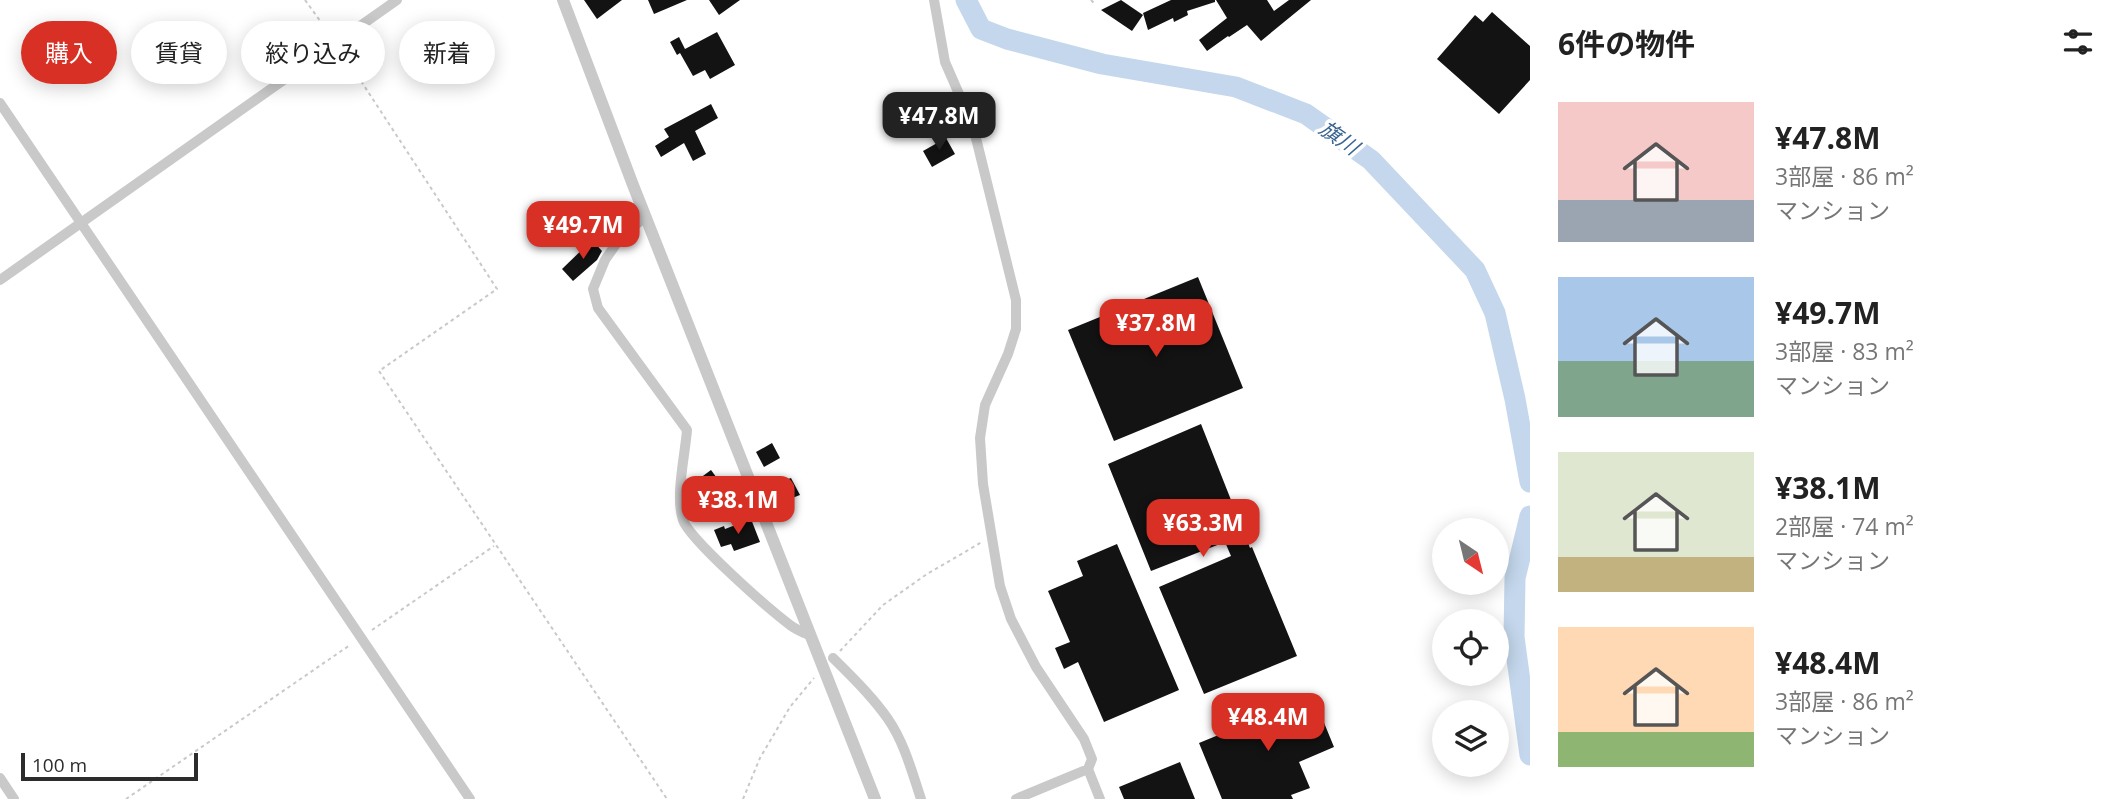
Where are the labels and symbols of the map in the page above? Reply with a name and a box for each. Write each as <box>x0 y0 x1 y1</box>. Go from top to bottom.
pin: ¥47.8M <box>882 92 996 152</box>
water label: 旗川 <box>1314 114 1366 162</box>
pin: ¥49.7M <box>526 202 640 261</box>
pin: ¥37.8M <box>1099 300 1213 359</box>
pin: ¥38.1M <box>681 476 795 536</box>
pin: ¥63.3M <box>1146 500 1260 559</box>
north arrow <box>1432 518 1508 595</box>
pin: ¥48.4M <box>1211 694 1325 753</box>
scale bar <box>21 750 198 782</box>

